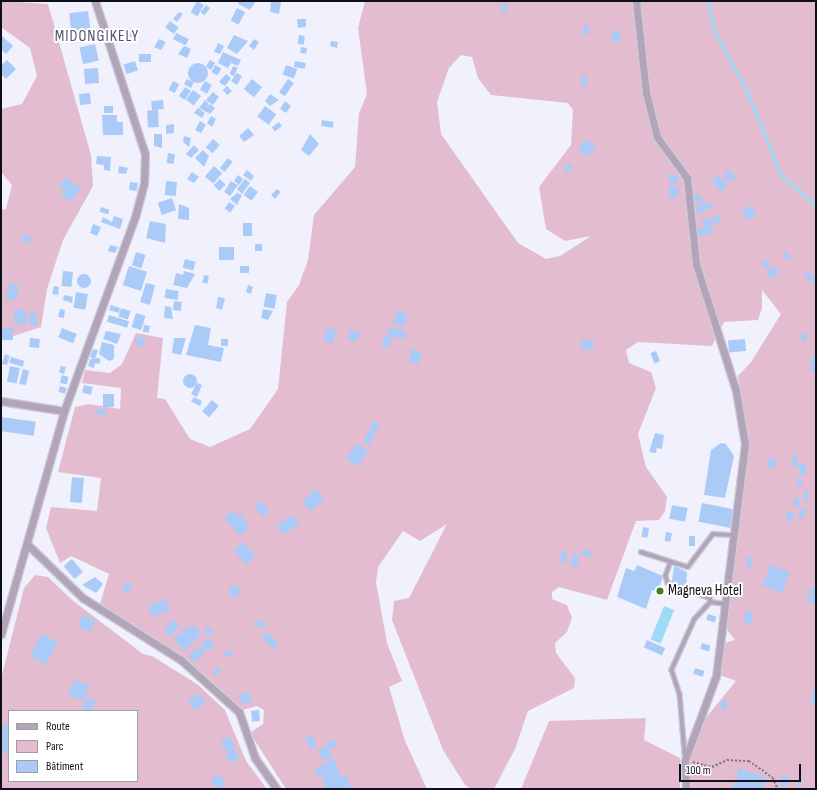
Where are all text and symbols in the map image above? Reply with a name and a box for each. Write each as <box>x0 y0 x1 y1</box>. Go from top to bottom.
district label: MIDONGIKELY <box>55 27 139 47</box>
place label: Magneva Hotel <box>668 582 742 600</box>
marker: Magneva Hotel <box>655 586 665 596</box>
legend <box>8 710 138 782</box>
text: Route <box>46 719 70 734</box>
text: Parc <box>46 739 64 754</box>
scale bar <box>681 756 803 782</box>
text: Bâtiment <box>46 759 83 774</box>
text: 100 m <box>686 763 711 778</box>

